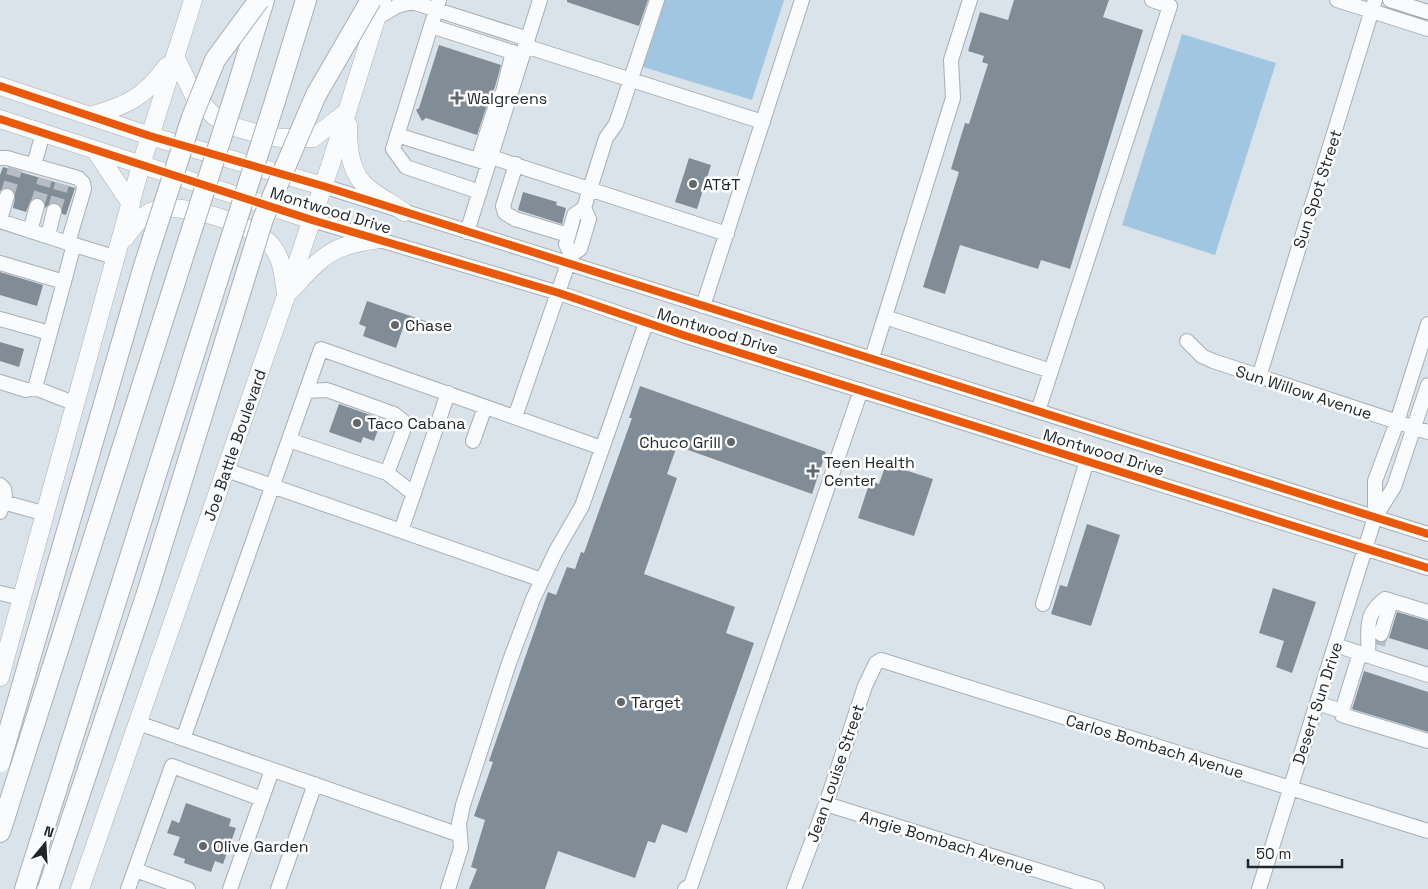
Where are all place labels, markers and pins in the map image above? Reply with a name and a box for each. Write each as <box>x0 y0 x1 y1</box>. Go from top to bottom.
place label: Walgreens <box>467 88 547 109</box>
marker: Walgreens <box>451 92 463 104</box>
place label: AT&T <box>703 174 740 195</box>
marker: AT&T <box>687 178 699 190</box>
place label: Chase <box>405 315 452 336</box>
marker: Chase <box>389 319 401 331</box>
place label: Taco Cabana <box>367 413 466 434</box>
marker: Taco Cabana <box>351 417 363 429</box>
place label: Chuco Grill <box>639 432 721 453</box>
marker: Chuco Grill <box>725 436 737 448</box>
place label: Teen Health Center <box>824 452 915 491</box>
marker: Teen Health Center <box>806 464 820 478</box>
place label: Target <box>631 692 681 713</box>
marker: Target <box>615 696 627 708</box>
place label: Olive Garden <box>213 836 309 857</box>
marker: Olive Garden <box>197 840 209 852</box>

